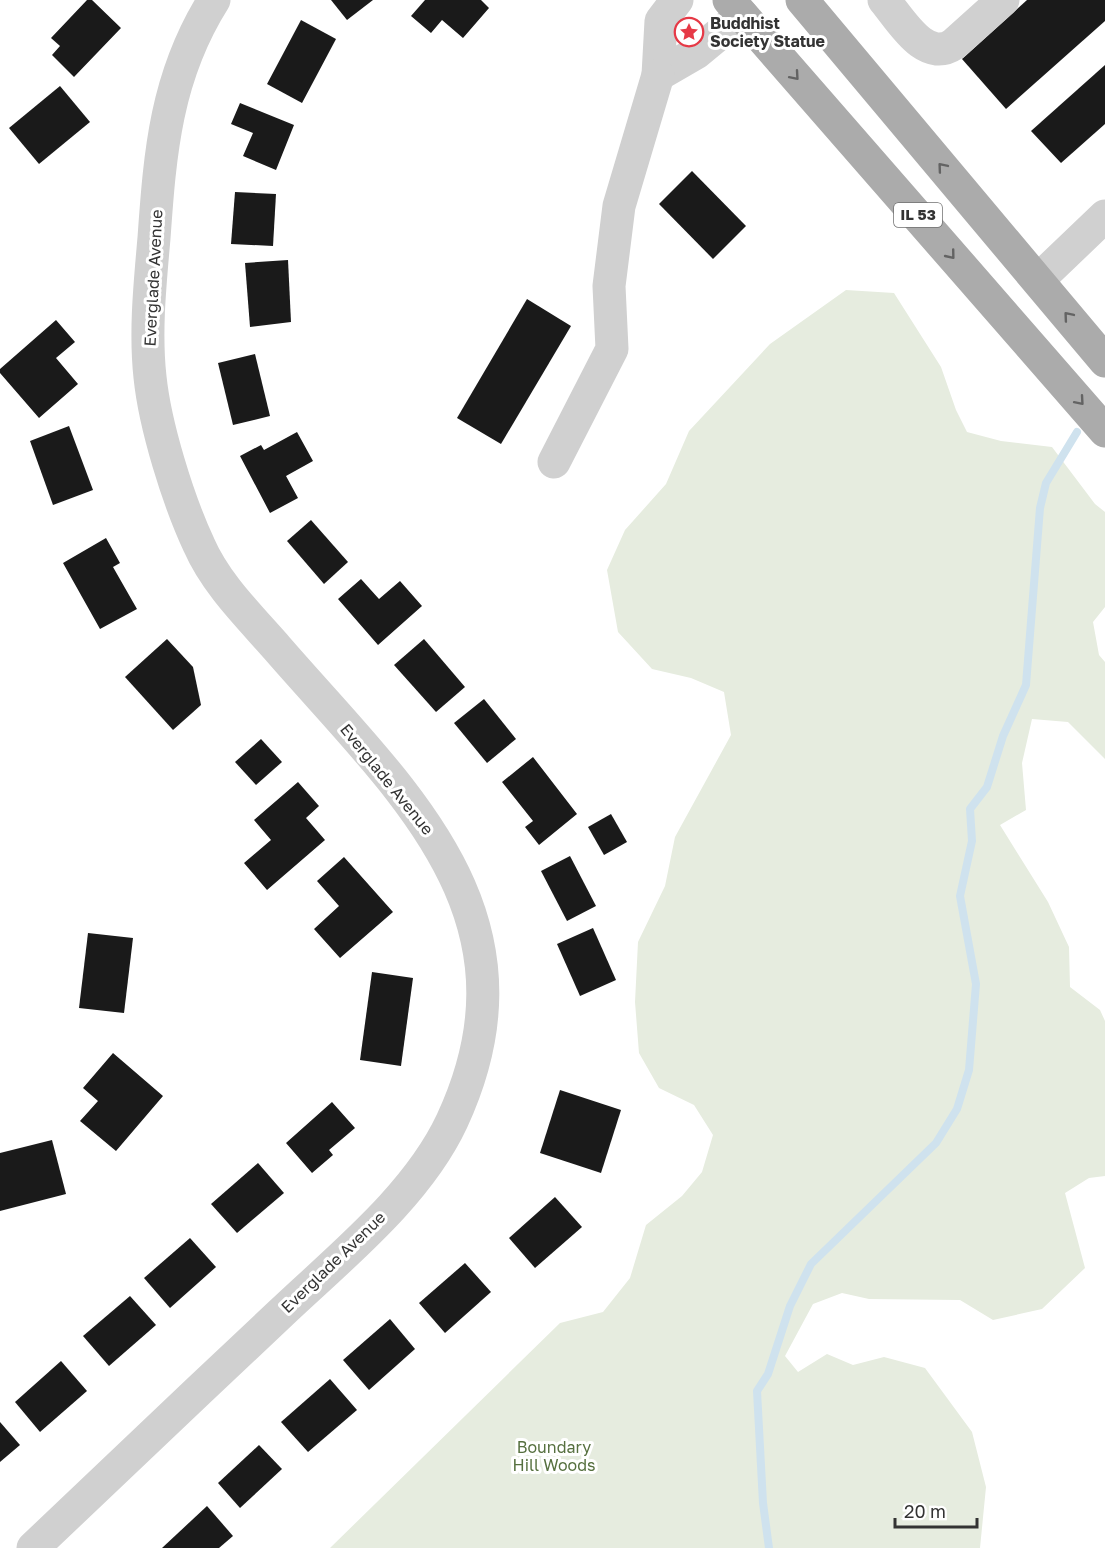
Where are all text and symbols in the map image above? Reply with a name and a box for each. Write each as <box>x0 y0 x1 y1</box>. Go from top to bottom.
place label: Buddhist Society Statue <box>710 13 825 51</box>
place icon: Buddhist Society Statue <box>673 16 705 48</box>
one-way arrow <box>788 69 799 79</box>
one-way arrow <box>939 163 950 174</box>
road number: IL 53 <box>894 203 942 227</box>
street label: Everglade Avenue <box>139 209 167 347</box>
one-way arrow <box>943 248 954 259</box>
one-way arrow <box>1064 312 1075 323</box>
one-way arrow <box>1073 394 1084 405</box>
street label: Everglade Avenue <box>336 719 438 839</box>
street label: Everglade Avenue <box>277 1207 389 1317</box>
park label: Boundary Hill Woods <box>513 1437 595 1475</box>
scale bar <box>895 1491 978 1529</box>
text: 20 m <box>904 1500 946 1522</box>

